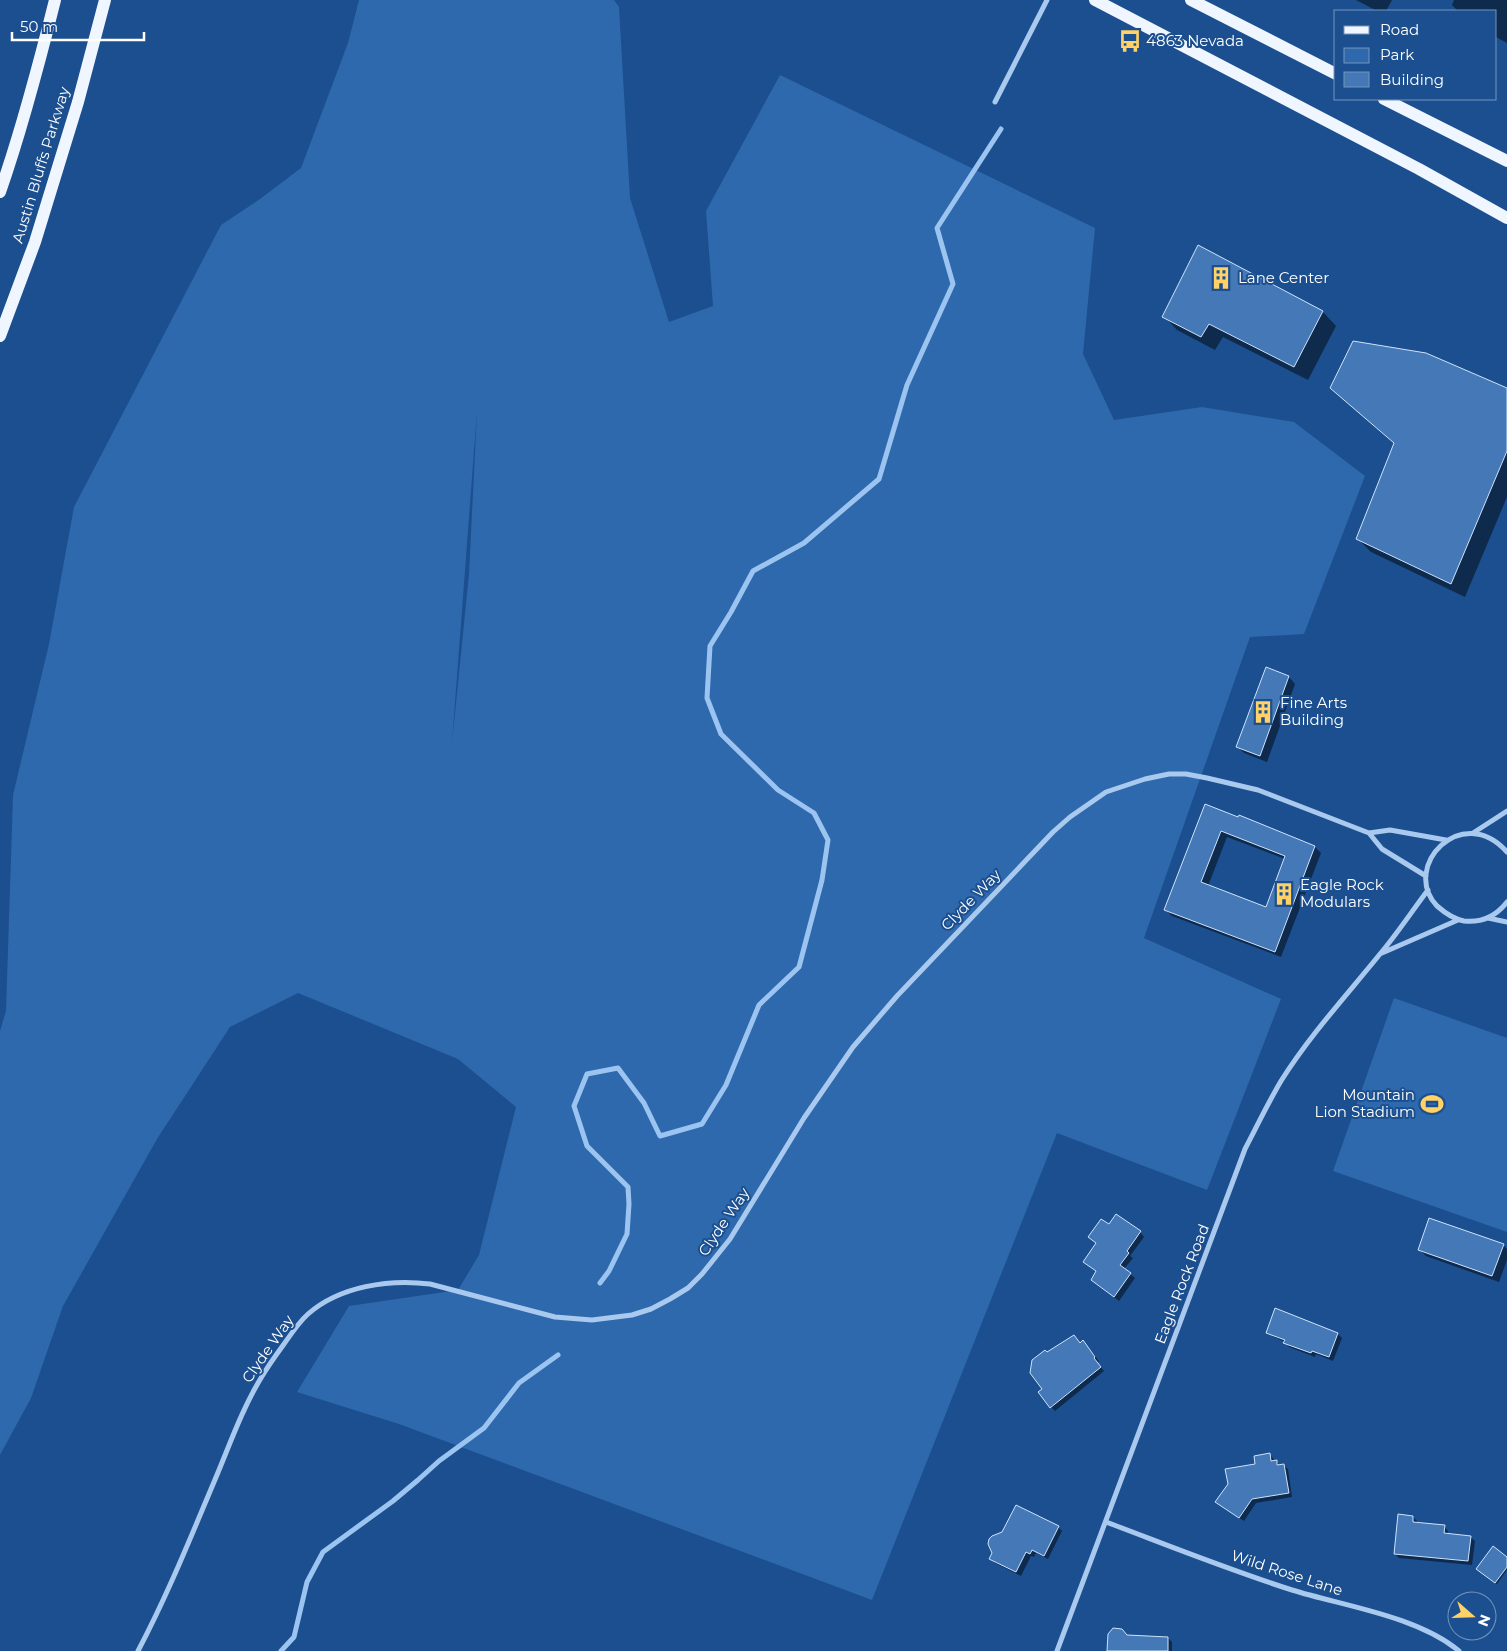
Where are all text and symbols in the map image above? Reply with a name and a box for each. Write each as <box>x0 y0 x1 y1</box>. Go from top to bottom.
scale bar <box>12 10 145 42</box>
legend <box>1334 10 1497 100</box>
text: 50 m <box>20 17 58 36</box>
text: Road <box>1380 20 1419 39</box>
bus stop icon: 4863 Nevada <box>1117 28 1143 54</box>
place label: 4863 Nevada <box>1146 31 1244 50</box>
text: Park <box>1380 45 1414 64</box>
text: Building <box>1380 70 1444 89</box>
street label: Austin Bluffs Parkway <box>8 84 74 245</box>
building icon: Lane Center <box>1208 265 1234 291</box>
place label: Lane Center <box>1238 268 1329 287</box>
place label: Fine Arts Building <box>1280 693 1347 729</box>
building icon: Fine Arts Building <box>1250 699 1276 725</box>
street label: Clyde Way <box>937 864 1005 934</box>
place label: Eagle Rock Modulars <box>1300 875 1384 911</box>
building icon: Eagle Rock Modulars <box>1271 881 1297 907</box>
place label: Mountain Lion Stadium <box>1315 1085 1415 1121</box>
sports icon: Mountain Lion Stadium <box>1419 1091 1445 1117</box>
street label: Clyde Way <box>694 1183 754 1259</box>
street label: Eagle Rock Road <box>1150 1221 1213 1346</box>
street label: Clyde Way <box>237 1311 298 1386</box>
street label: Wild Rose Lane <box>1229 1546 1345 1599</box>
north arrow <box>1447 1591 1497 1641</box>
text: N <box>1474 1612 1495 1629</box>

